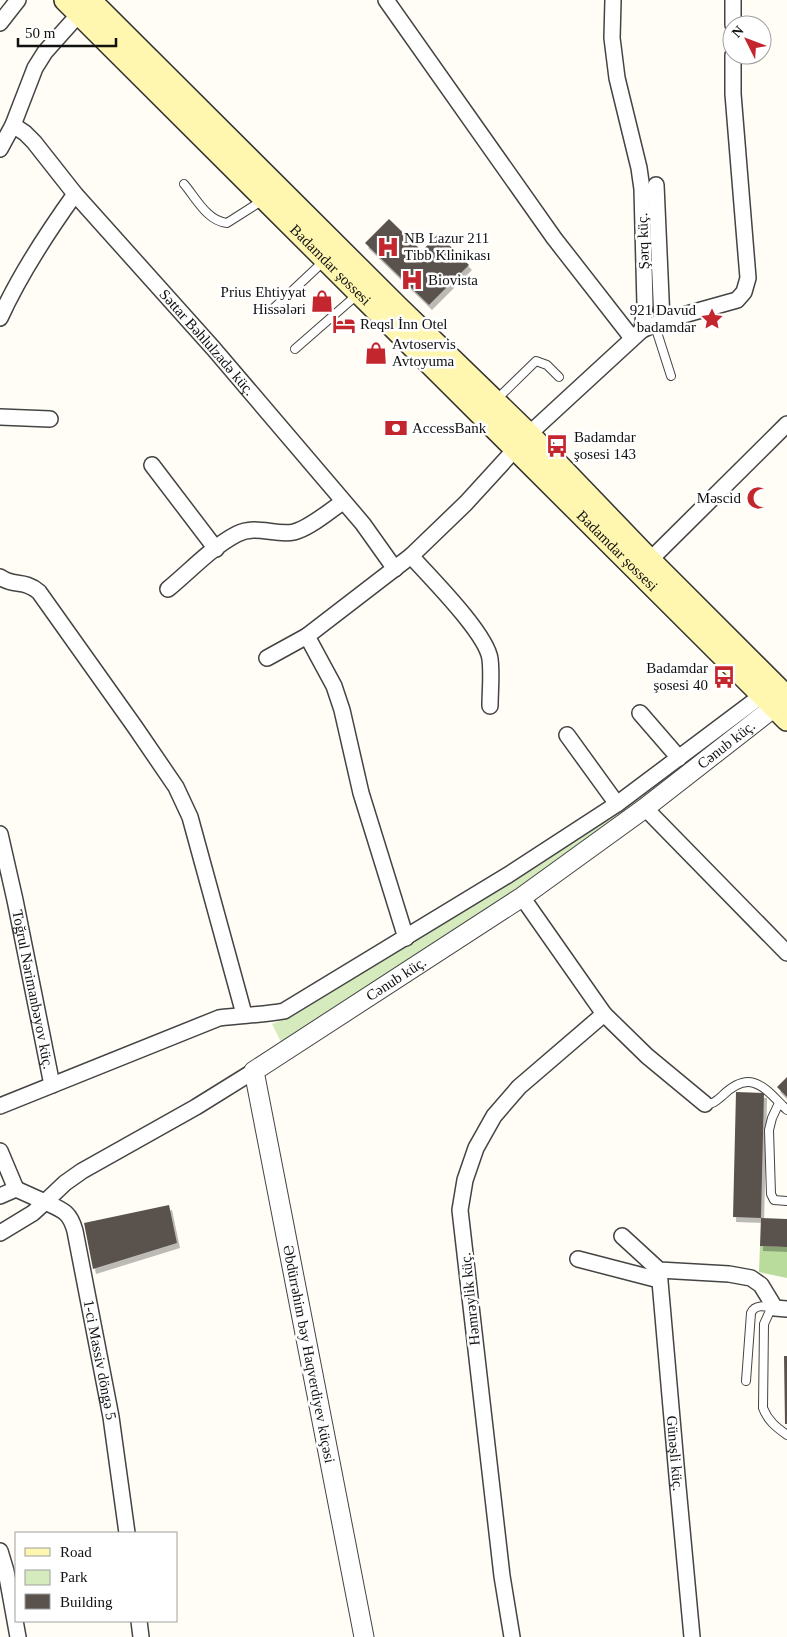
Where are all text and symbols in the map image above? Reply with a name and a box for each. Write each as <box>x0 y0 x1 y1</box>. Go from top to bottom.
scale bar <box>18 15 115 47</box>
north arrow <box>722 15 772 65</box>
text: N <box>729 23 747 40</box>
text: 50 m <box>25 25 56 41</box>
street label: Şərq küç. <box>634 212 652 270</box>
street label: Badamdar şossesi <box>287 221 374 308</box>
place label: NB Lazur 211 Tibb Klinikası <box>404 230 491 263</box>
hospital icon: NB Lazur 211 Tibb Klinikası <box>375 234 401 260</box>
hospital icon: Biovista <box>399 267 425 293</box>
place label: Biovista <box>428 272 478 288</box>
place label: Prius Ehtiyyat Hissәlәri <box>221 284 307 317</box>
street label: Səttar Bəhlulzadə küç. <box>156 286 258 399</box>
shop icon: Prius Ehtiyyat Hissәlәri <box>309 288 335 314</box>
place label: 921 Davud badamdar <box>630 302 696 335</box>
place icon: 921 Davud badamdar <box>699 306 725 332</box>
hotel icon: Reqsl İnn Otel <box>331 311 357 337</box>
place label: Reqsl İnn Otel <box>360 316 448 332</box>
place label: Avtoservis Avtoyuma <box>392 336 456 369</box>
shop icon: Avtoservis Avtoyuma <box>363 340 389 366</box>
bank icon: AccessBank <box>383 415 409 441</box>
place label: AccessBank <box>412 420 487 436</box>
place label: Badamdar şosesi 143 <box>574 429 636 462</box>
bus stop icon: Badamdar şosesi 143 <box>544 433 570 459</box>
mosque icon: Məscid <box>745 485 771 511</box>
place label: Məscid <box>697 490 741 506</box>
street label: Badamdar şossesi <box>574 507 661 594</box>
place label: Badamdar şosesi 40 <box>646 660 708 693</box>
bus stop icon: Badamdar şosesi 40 <box>711 664 737 690</box>
street label: Cənub küç. <box>694 717 758 772</box>
street label: Toğrul Nərimanbəyov küç. <box>9 909 57 1071</box>
street label: Cənub küç. <box>363 953 429 1004</box>
street label: Əbdürrəhim bəy Haqverdiyev küçəsi <box>280 1244 338 1464</box>
street label: Həmrəylik küç. <box>457 1252 483 1346</box>
street label: 1-ci Massiv döngə 5 <box>80 1298 119 1421</box>
street label: Günəşli küç. <box>664 1415 686 1492</box>
legend <box>15 1532 178 1622</box>
text: Road <box>60 1544 92 1560</box>
text: Park <box>60 1569 88 1585</box>
text: Building <box>60 1594 113 1610</box>

